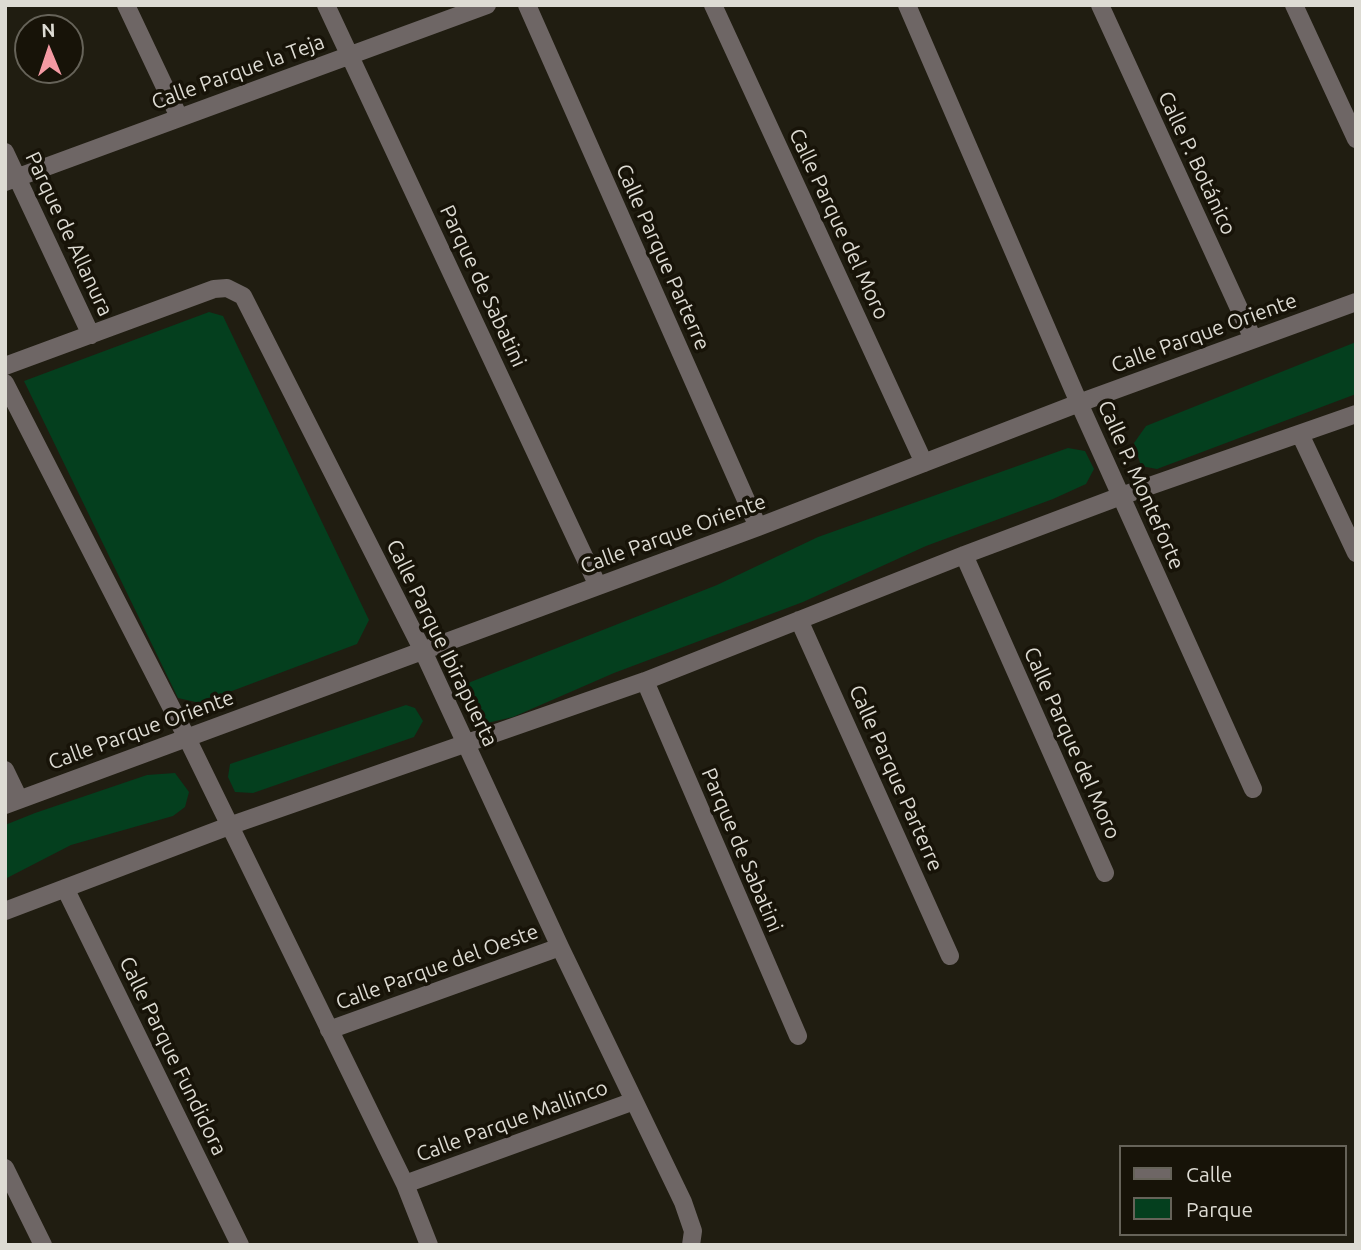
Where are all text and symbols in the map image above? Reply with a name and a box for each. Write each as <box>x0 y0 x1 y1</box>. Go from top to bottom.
north arrow <box>14 14 84 84</box>
text: N <box>41 19 56 41</box>
street label: Calle Parque la Teja <box>148 29 328 115</box>
street label: Calle P. Botánico <box>1153 87 1241 239</box>
street label: Calle Parque del Moro <box>784 125 894 323</box>
street label: Parque de Allanura <box>20 148 118 320</box>
street label: Calle Parque Parterre <box>611 160 715 354</box>
street label: Parque de Sabatini <box>434 201 532 371</box>
street label: Calle Parque Oriente <box>1108 288 1300 378</box>
street label: Calle P. Monteforte <box>1092 397 1190 573</box>
street label: Calle Parque Oriente <box>577 489 769 579</box>
street label: Calle Parque Ibirapuerta <box>381 535 503 751</box>
street label: Calle Parque del Moro <box>1018 643 1126 843</box>
street label: Calle Parque Parterre <box>844 681 948 875</box>
street label: Calle Parque Oriente <box>45 685 237 775</box>
street label: Parque de Sabatini <box>696 764 788 936</box>
street label: Calle Parque del Oeste <box>332 919 542 1015</box>
street label: Calle Parque Fundidora <box>114 952 232 1160</box>
street label: Calle Parque Mallinco <box>413 1075 611 1167</box>
legend <box>1120 1145 1347 1236</box>
text: Calle <box>1186 1162 1232 1186</box>
text: Parque <box>1186 1197 1253 1221</box>

